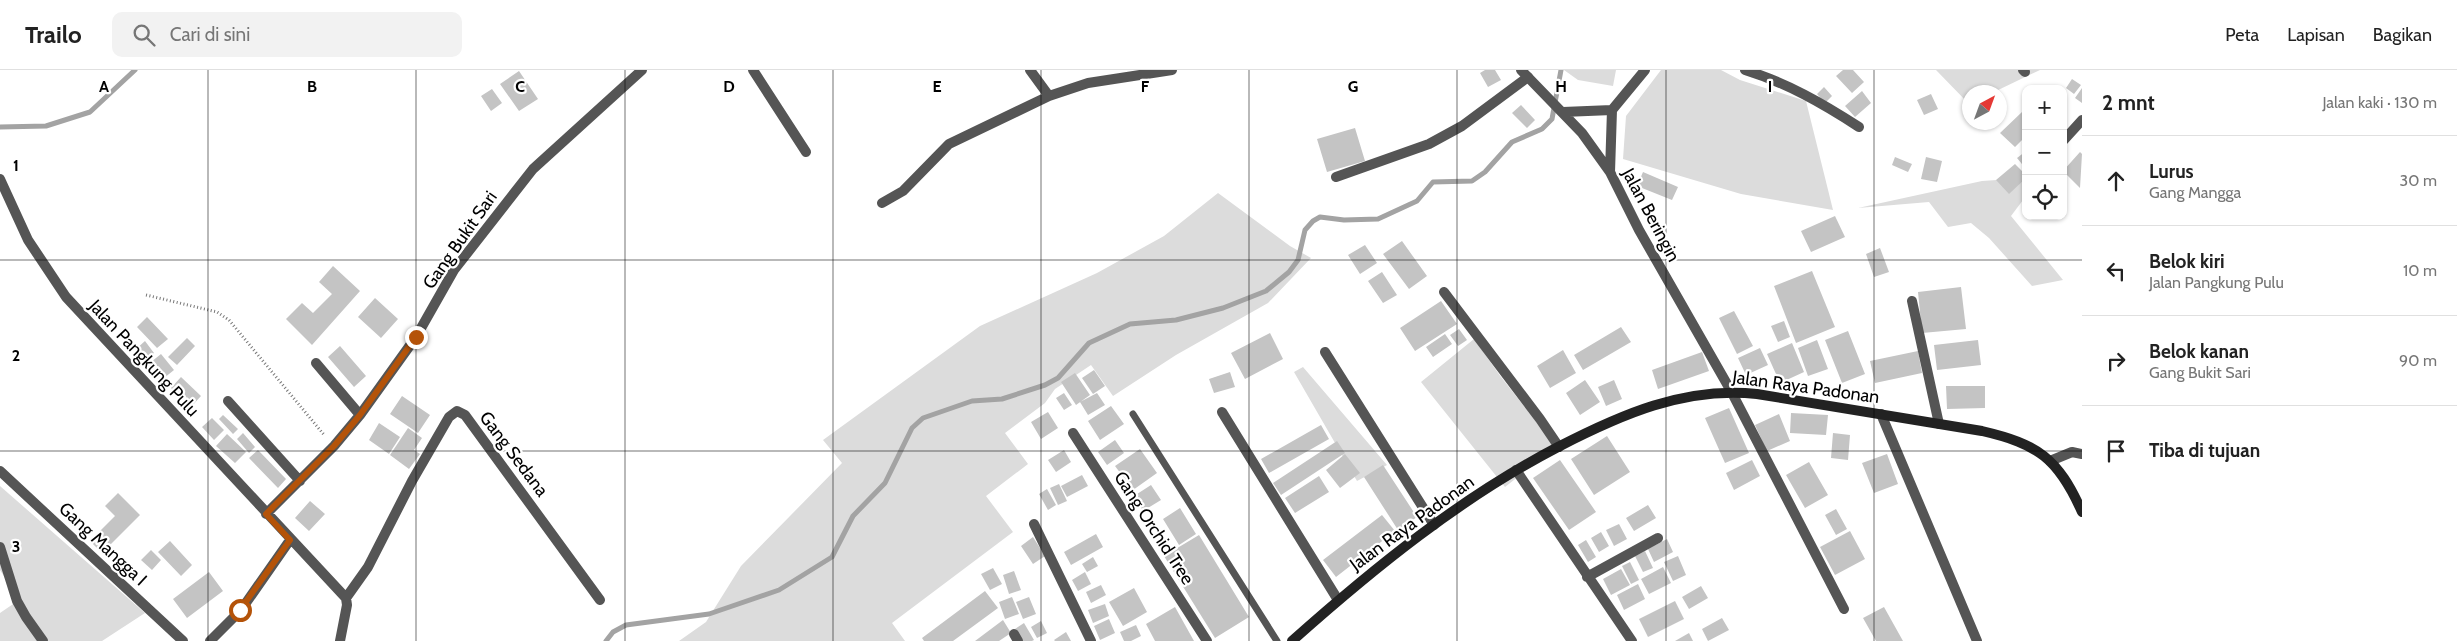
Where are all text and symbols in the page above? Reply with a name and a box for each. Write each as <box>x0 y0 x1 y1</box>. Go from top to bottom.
search box <box>112 12 462 57</box>
text: Trailo <box>25 20 82 49</box>
icon: search <box>130 21 158 49</box>
text: Cari di sini <box>170 23 250 46</box>
text: Peta <box>2225 24 2259 46</box>
text: Lapisan <box>2287 24 2345 46</box>
text: Bagikan <box>2373 24 2432 46</box>
text: A <box>99 77 109 96</box>
text: B <box>307 77 317 96</box>
text: C <box>515 77 525 96</box>
text: D <box>723 77 735 96</box>
text: E <box>932 77 942 96</box>
text: F <box>1141 77 1150 96</box>
text: G <box>1348 77 1358 96</box>
text: H <box>1555 77 1567 96</box>
text: I <box>1768 77 1772 96</box>
north arrow <box>1962 85 2007 130</box>
map controls <box>2022 85 2067 220</box>
button: + <box>2022 85 2067 130</box>
text: 2 mnt <box>2102 90 2155 115</box>
text: Jalan kaki · 130 m <box>2322 93 2437 112</box>
button: − <box>2022 130 2067 175</box>
text: 1 <box>13 156 19 175</box>
text: Lurus <box>2149 160 2194 183</box>
street label: Jalan Beringin <box>1617 164 1685 266</box>
icon: ahead <box>2102 167 2130 195</box>
text: 30 m <box>2400 171 2437 190</box>
button: locate <box>2022 175 2067 220</box>
text: Gang Mangga <box>2149 183 2241 202</box>
street label: Gang Bukit Sari <box>418 187 502 293</box>
text: Belok kiri <box>2149 250 2225 273</box>
icon: left <box>2102 257 2130 285</box>
text: 10 m <box>2403 261 2437 280</box>
text: Jalan Pangkung Pulu <box>2149 273 2284 292</box>
street label: Jalan Pangkung Pulu <box>84 294 204 421</box>
route end <box>405 326 428 349</box>
text: Belok kanan <box>2149 340 2249 363</box>
text: 2 <box>12 346 20 365</box>
icon: right <box>2102 347 2130 375</box>
text: 90 m <box>2399 351 2437 370</box>
text: Gang Bukit Sari <box>2149 363 2251 382</box>
street label: Jalan Raya Padonan <box>1730 366 1881 408</box>
street label: Gang Sedana <box>475 407 553 501</box>
icon: arrive <box>2102 437 2130 465</box>
text: Tiba di tujuan <box>2149 439 2260 462</box>
street label: Gang Orchid Tree <box>1109 467 1199 589</box>
street label: Jalan Raya Padonan <box>1345 471 1478 576</box>
street label: Gang Mangga I <box>54 498 152 590</box>
text: 3 <box>12 537 20 556</box>
route start <box>229 599 252 622</box>

